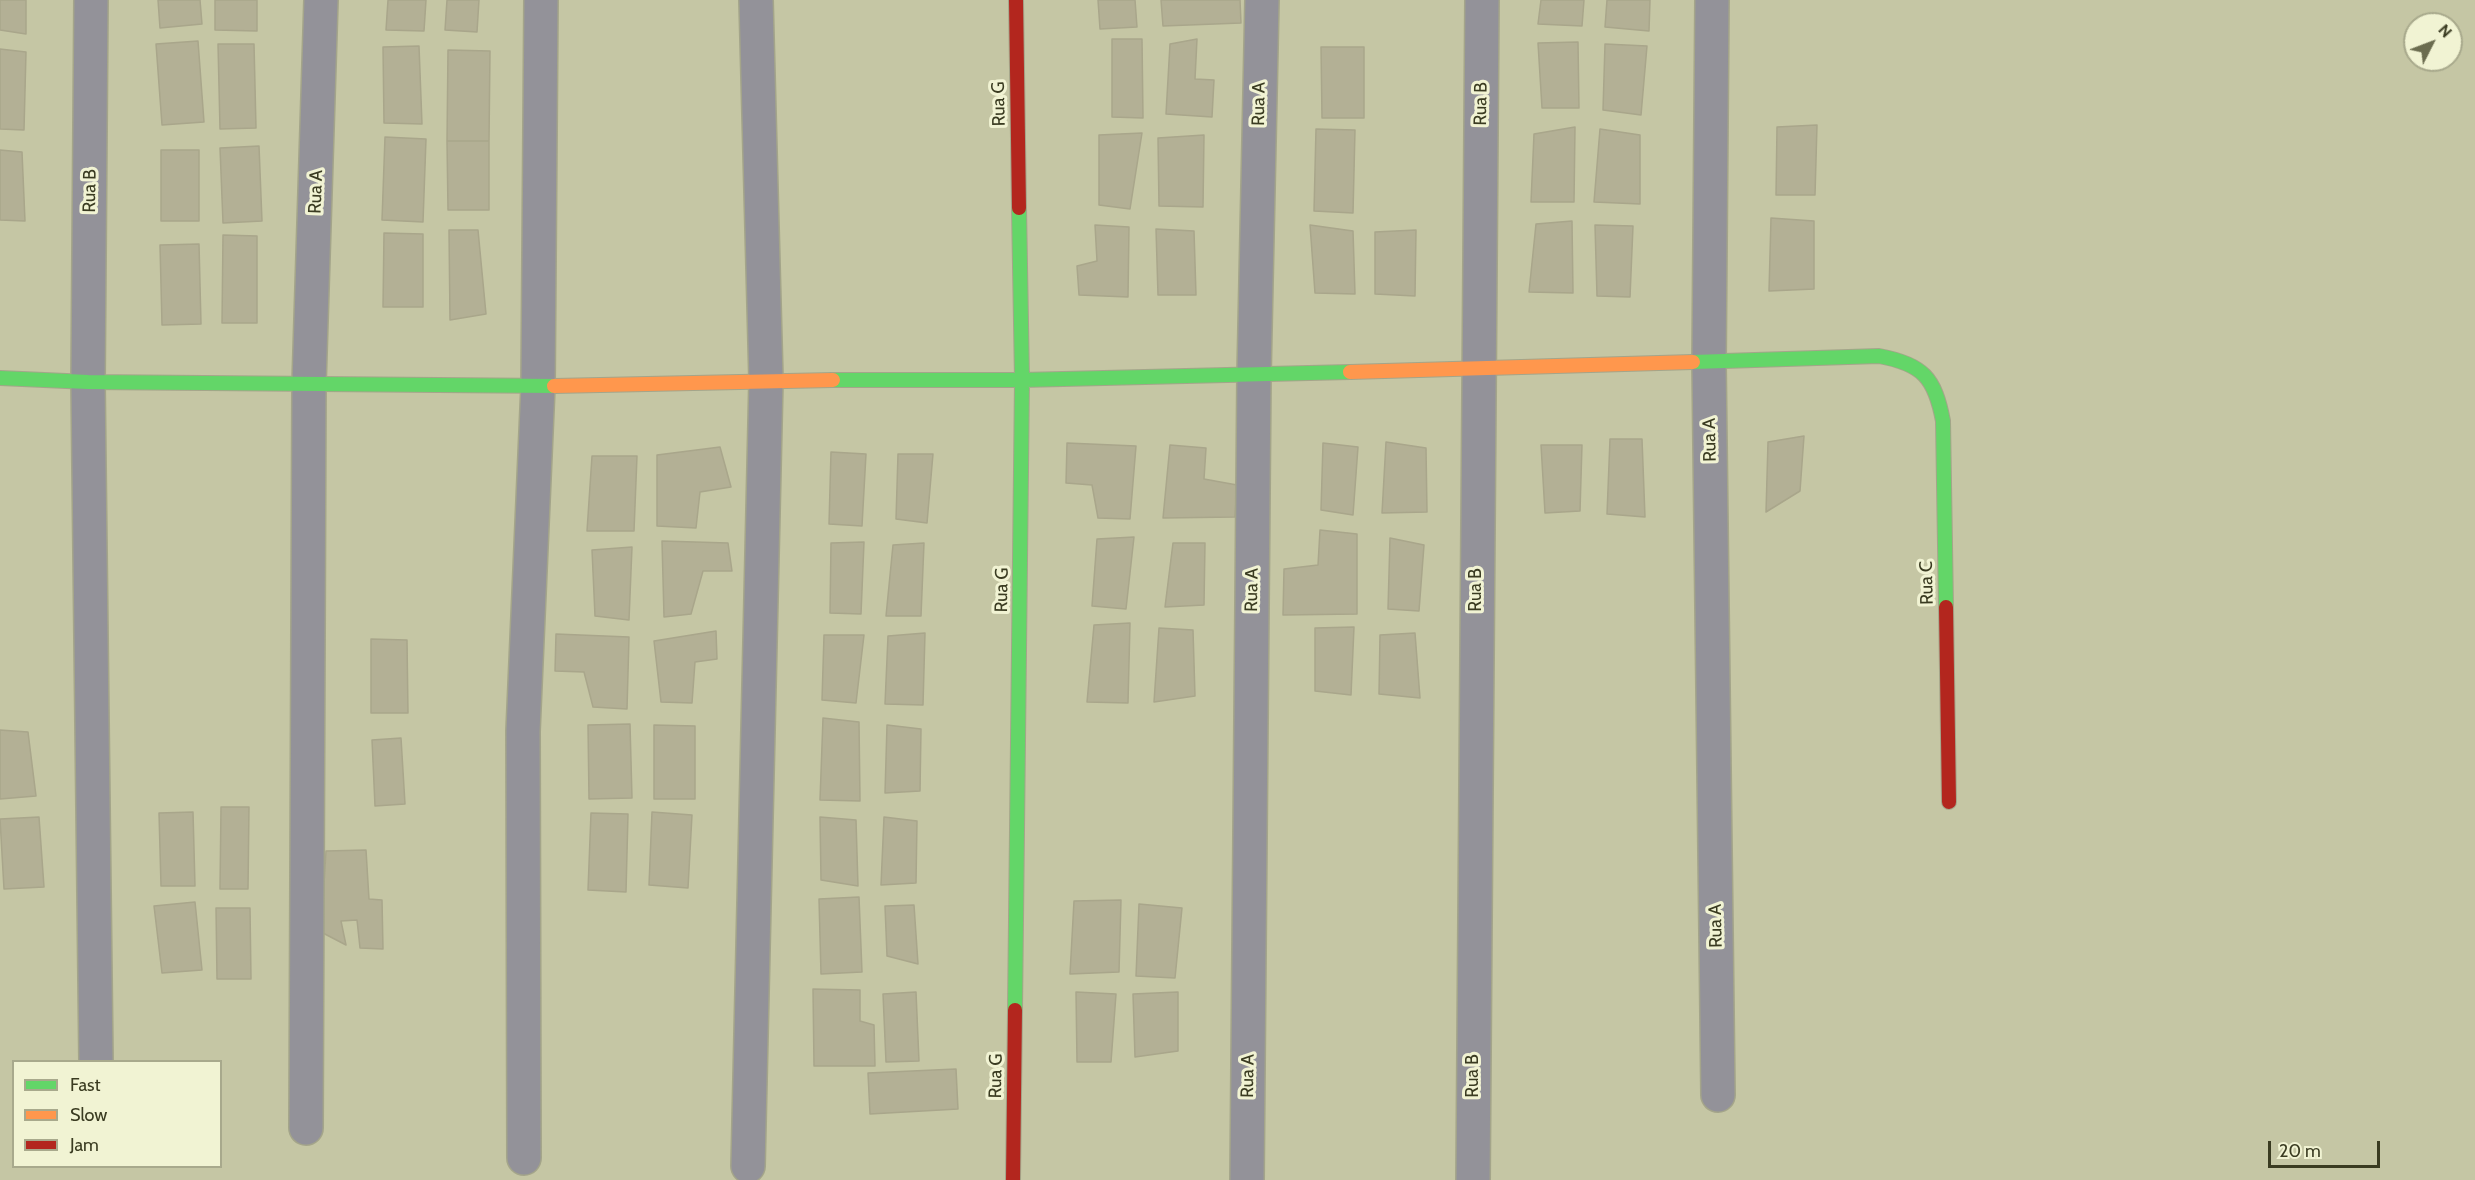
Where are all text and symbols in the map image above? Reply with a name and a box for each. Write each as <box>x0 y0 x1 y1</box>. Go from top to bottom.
north arrow <box>2403 12 2463 72</box>
text: N <box>2434 20 2456 42</box>
street label: Rua G <box>988 81 1010 127</box>
street label: Rua A <box>1248 82 1270 126</box>
street label: Rua B <box>1470 82 1492 126</box>
street label: Rua B <box>79 169 101 213</box>
street label: Rua A <box>304 170 328 214</box>
street label: Rua A <box>1699 418 1721 462</box>
street label: Rua C <box>1916 561 1938 605</box>
street label: Rua G <box>991 567 1013 613</box>
street label: Rua A <box>1241 568 1263 612</box>
street label: Rua B <box>1465 568 1487 612</box>
street label: Rua A <box>1705 904 1727 948</box>
street label: Rua G <box>985 1053 1007 1099</box>
street label: Rua A <box>1237 1054 1259 1098</box>
street label: Rua B <box>1462 1054 1484 1098</box>
legend <box>12 1060 222 1168</box>
text: Fast <box>70 1074 101 1096</box>
text: Slow <box>70 1104 107 1126</box>
scale bar <box>2271 1129 2384 1167</box>
text: Jam <box>70 1134 99 1156</box>
text: 20 m <box>2279 1140 2321 1162</box>

